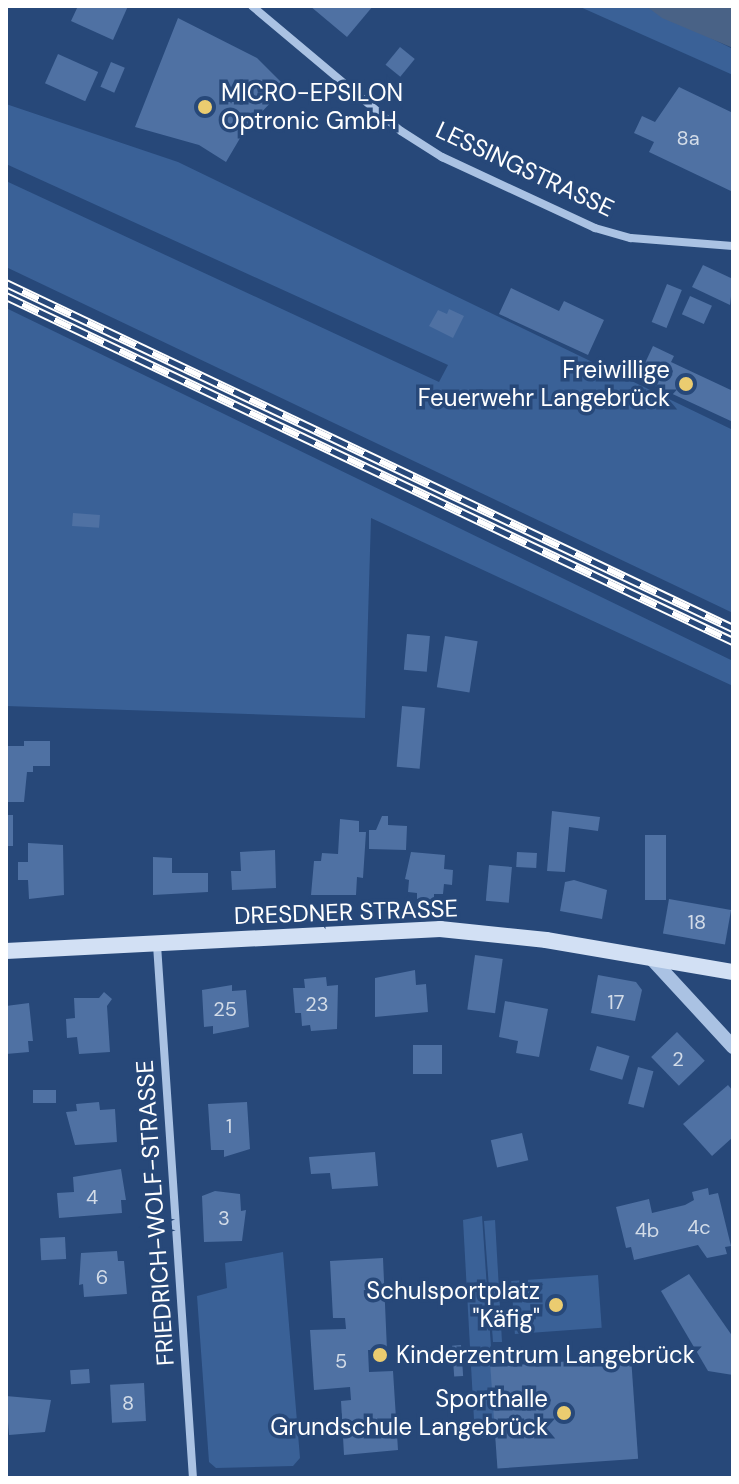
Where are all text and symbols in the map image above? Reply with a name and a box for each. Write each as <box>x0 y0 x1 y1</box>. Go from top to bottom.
place label: MICRO-EPSILON Optronic GmbH <box>221 79 403 135</box>
marker: MICRO-EPSILON Optronic GmbH <box>196 98 214 116</box>
street label: LESSINGSTRASSE <box>431 115 619 223</box>
house number: 8a <box>676 126 700 150</box>
place label: Freiwillige Feuerwehr Langebrück <box>418 356 670 412</box>
marker: Freiwillige Feuerwehr Langebrück <box>677 375 695 393</box>
street label: DRESDNER STRASSE <box>234 894 458 930</box>
house number: 18 <box>688 910 706 934</box>
house number: 17 <box>608 990 624 1014</box>
house number: 23 <box>305 992 329 1016</box>
house number: 25 <box>213 997 237 1021</box>
house number: 2 <box>672 1047 684 1071</box>
street label: FRIEDRICH-WOLF-STRASSE <box>130 1059 180 1367</box>
house number: 1 <box>226 1114 232 1138</box>
house number: 4 <box>86 1185 98 1209</box>
house number: 3 <box>218 1206 230 1230</box>
house number: 4c <box>687 1215 711 1239</box>
house number: 4b <box>635 1218 659 1242</box>
house number: 6 <box>96 1265 108 1289</box>
place label: Schulsportplatz "Käfig" <box>366 1277 540 1333</box>
marker: Schulsportplatz "Käfig" <box>547 1296 565 1314</box>
place label: Kinderzentrum Langebrück <box>396 1341 695 1369</box>
marker: Kinderzentrum Langebrück <box>371 1346 389 1364</box>
house number: 5 <box>335 1349 347 1373</box>
place label: Sporthalle Grundschule Langebrück <box>270 1385 548 1441</box>
house number: 8 <box>122 1391 134 1415</box>
marker: Sporthalle Grundschule Langebrück <box>555 1404 573 1422</box>

